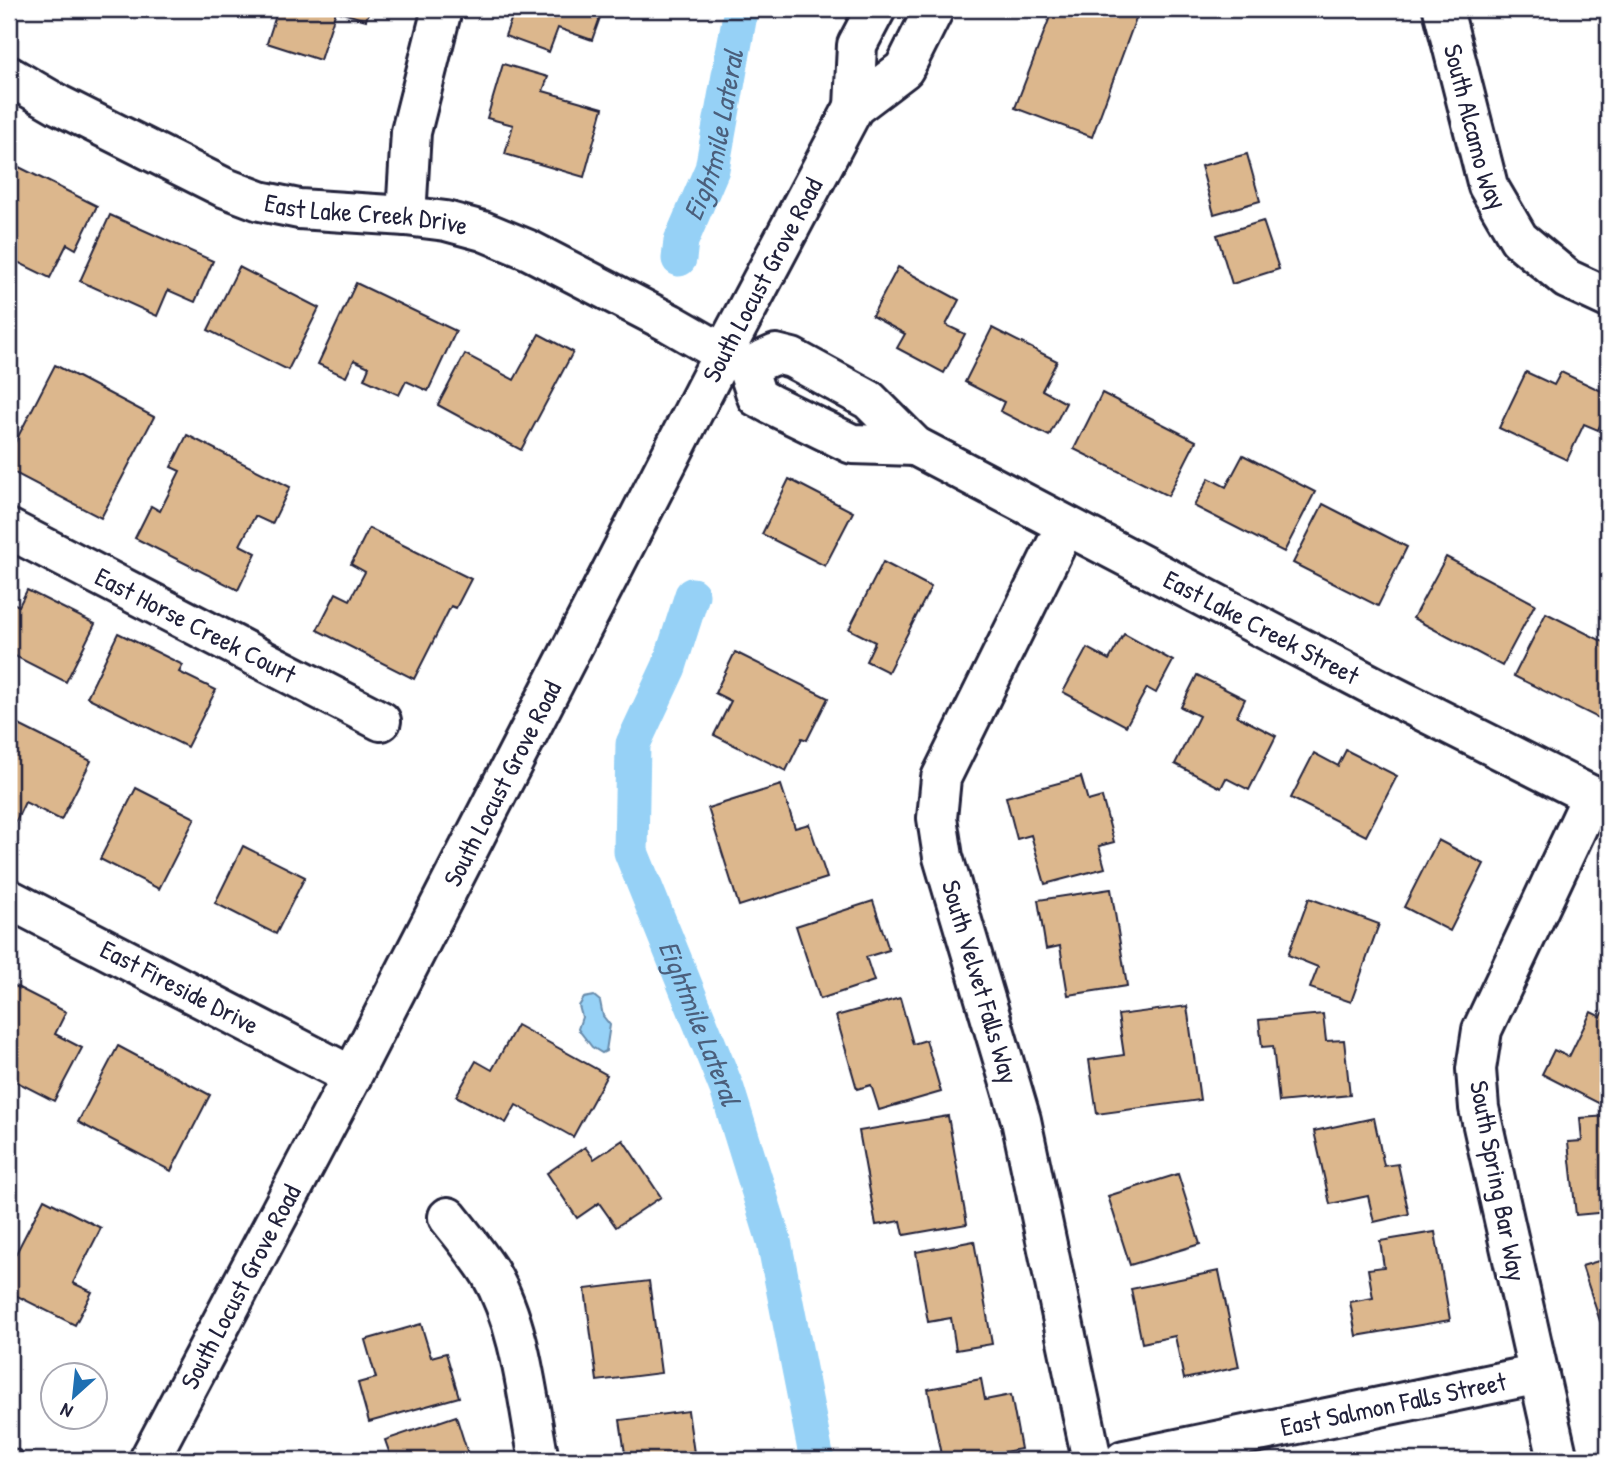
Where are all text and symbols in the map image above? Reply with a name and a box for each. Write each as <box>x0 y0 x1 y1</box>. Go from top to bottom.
street label: South Alcamo Way <box>1436 40 1516 216</box>
water label: Eightmile Lateral <box>673 45 752 226</box>
street label: South Locust Grove Road <box>694 171 830 388</box>
street label: East Lake Creek Drive <box>262 184 472 243</box>
street label: East Horse Creek Court <box>89 559 303 692</box>
street label: East Lake Creek Street <box>1158 561 1366 693</box>
street label: South Locust Grove Road <box>434 675 569 892</box>
street label: South Velvet Falls Way <box>934 876 1027 1088</box>
street label: East Fireside Drive <box>95 931 265 1042</box>
water label: Eightmile Lateral <box>650 935 750 1111</box>
street label: South Spring Bar Way <box>1462 1078 1535 1284</box>
street label: South Locust Grove Road <box>172 1178 309 1395</box>
north arrow <box>38 1360 108 1430</box>
street label: East Salmon Falls Street <box>1277 1363 1510 1444</box>
text: N <box>56 1397 77 1425</box>

